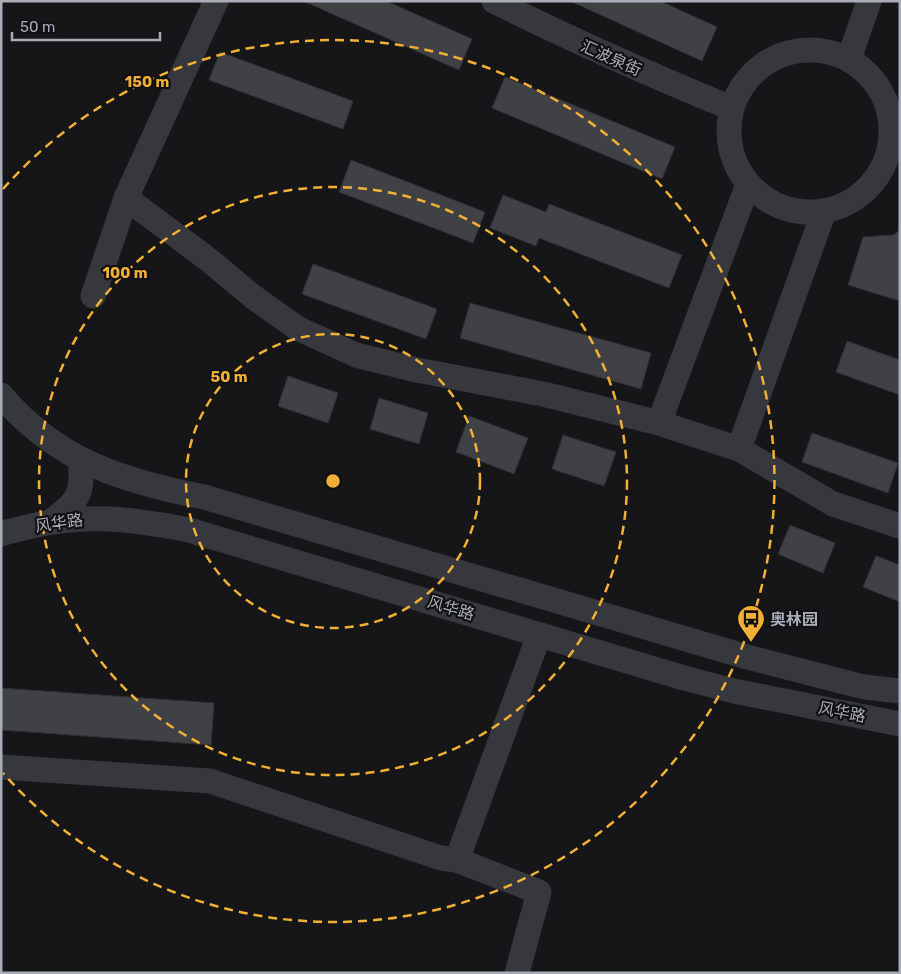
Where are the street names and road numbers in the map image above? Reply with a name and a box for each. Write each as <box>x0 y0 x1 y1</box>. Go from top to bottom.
street label: 汇波泉街 <box>578 36 644 80</box>
street label: 风华路 <box>34 510 84 536</box>
street label: 风华路 <box>425 592 477 624</box>
street label: 风华路 <box>817 698 867 726</box>

